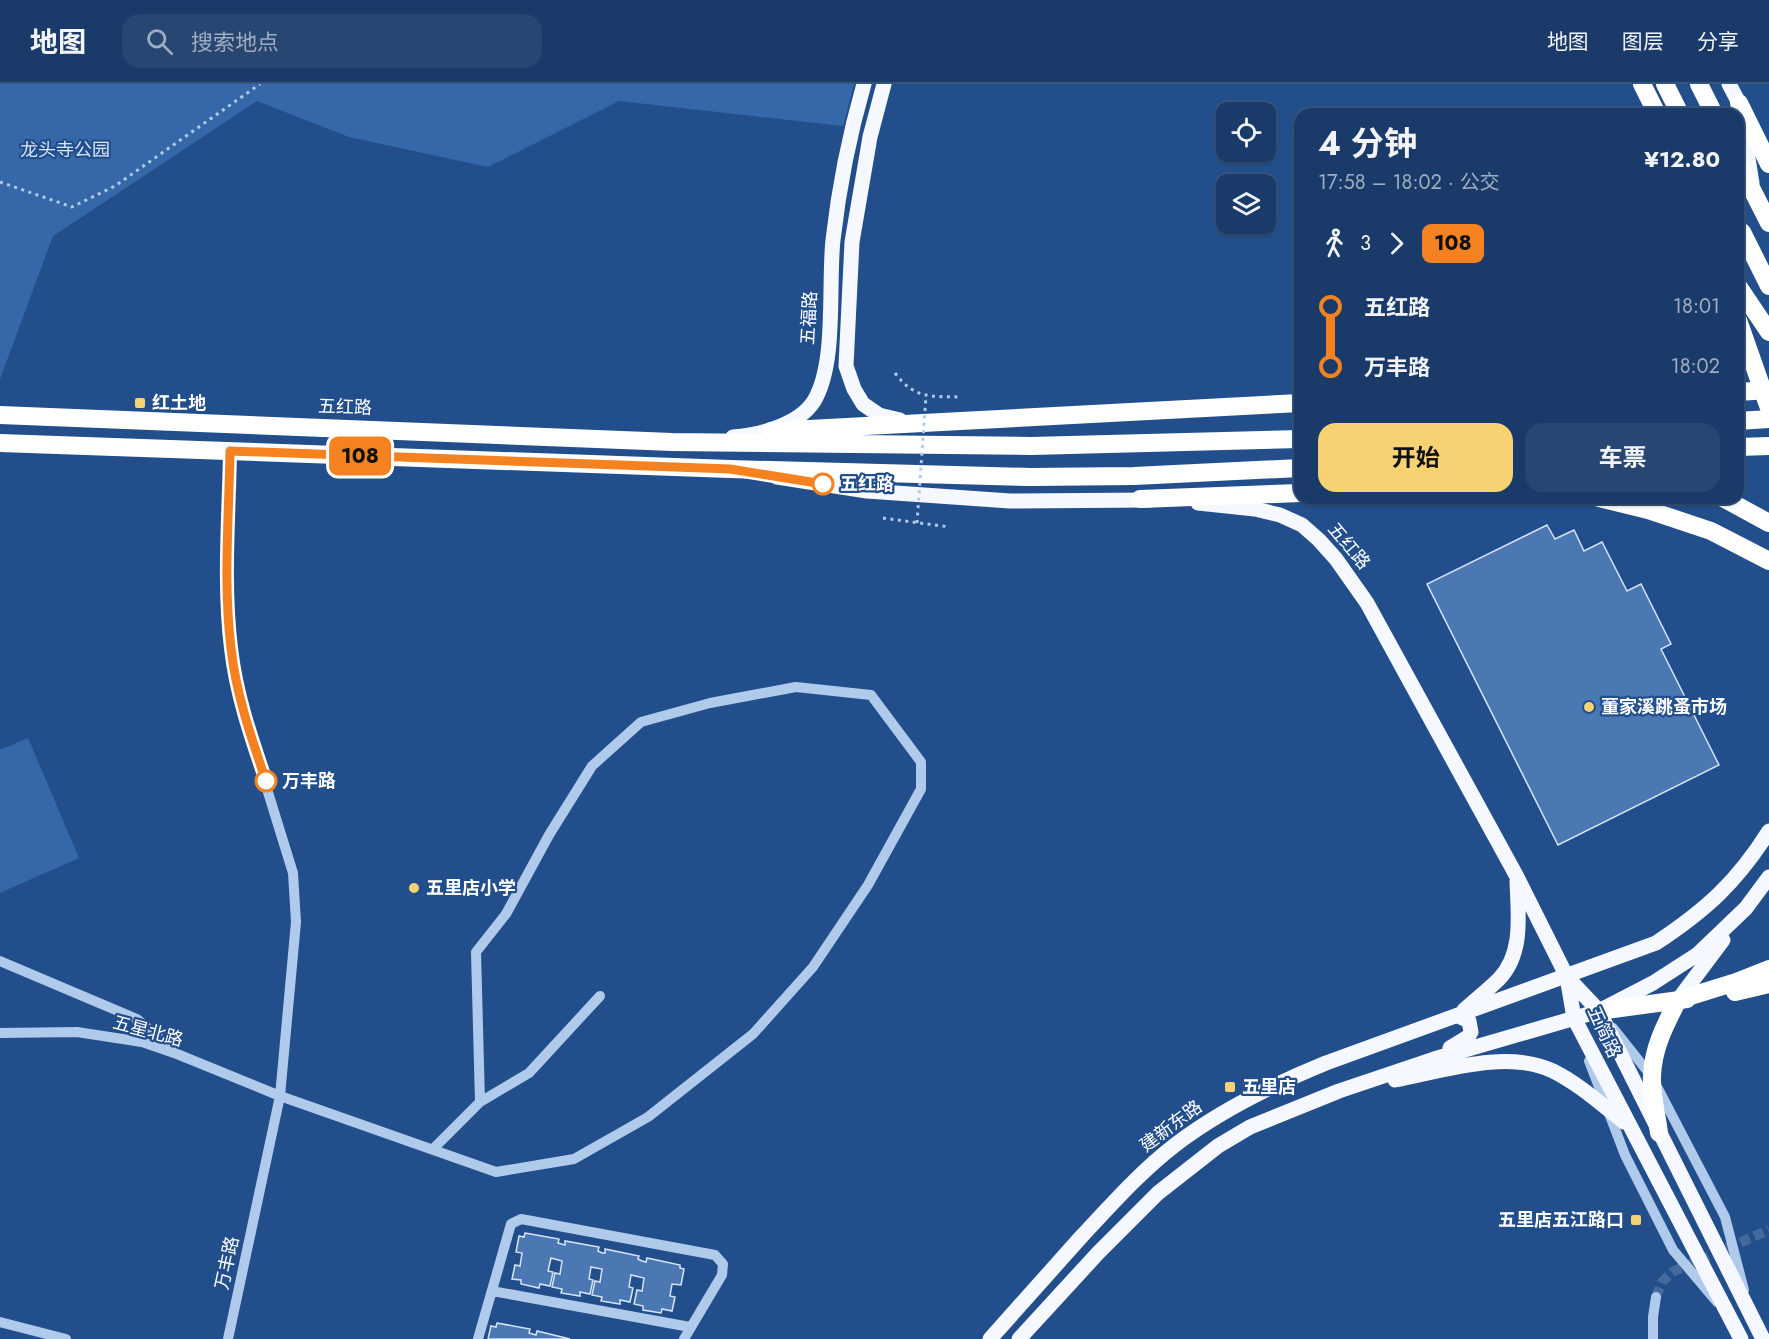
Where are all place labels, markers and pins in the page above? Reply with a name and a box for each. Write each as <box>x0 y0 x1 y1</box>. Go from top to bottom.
place label: 红土地 <box>152 390 206 416</box>
marker: 红土地 <box>133 396 147 410</box>
place label: 五红路 <box>840 471 894 497</box>
marker: 五红路 <box>812 473 834 495</box>
place label: 董家溪跳蚤市场 <box>1601 694 1727 720</box>
marker: 董家溪跳蚤市场 <box>1582 700 1596 714</box>
place label: 万丰路 <box>282 768 336 794</box>
marker: 万丰路 <box>255 770 277 792</box>
place label: 五里店小学 <box>426 875 516 901</box>
marker: 五里店小学 <box>407 881 421 895</box>
place label: 五里店 <box>1242 1074 1296 1100</box>
marker: 五里店 <box>1223 1080 1237 1094</box>
place label: 五里店五江路口 <box>1498 1207 1624 1233</box>
marker: 五里店五江路口 <box>1629 1213 1643 1227</box>

